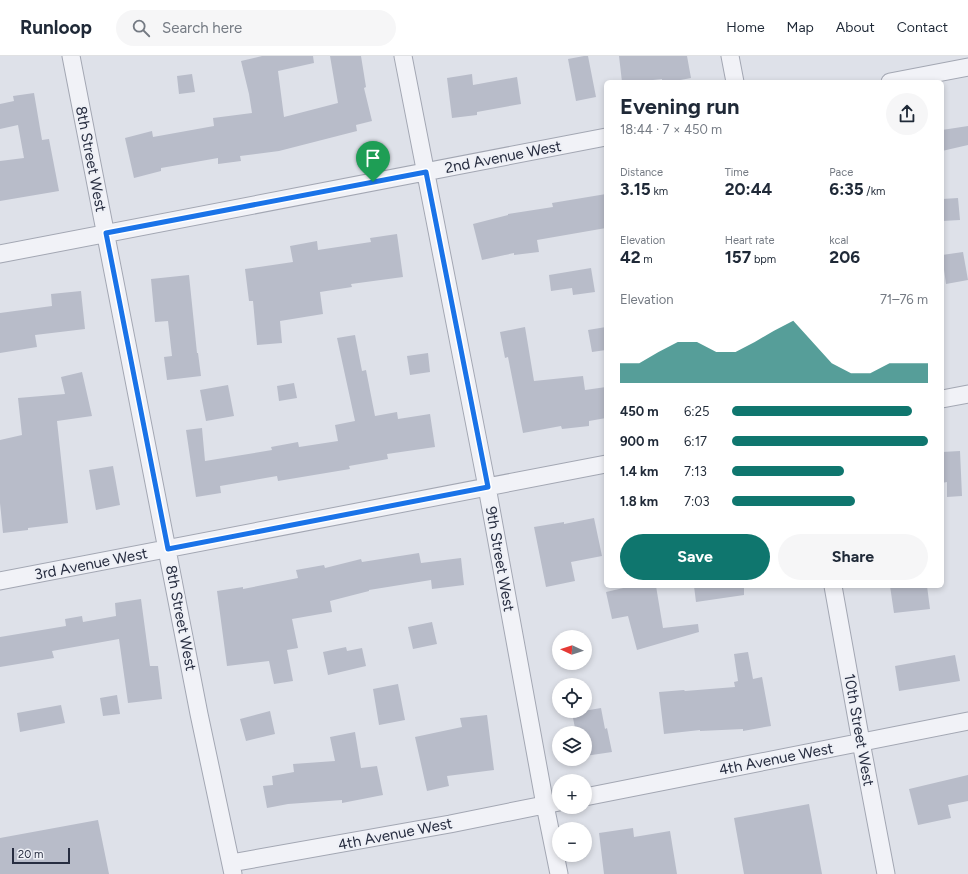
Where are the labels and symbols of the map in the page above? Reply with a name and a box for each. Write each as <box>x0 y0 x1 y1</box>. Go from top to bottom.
street label: 8th Street West <box>72 105 110 214</box>
street label: 2nd Avenue West <box>443 137 563 177</box>
pin <box>356 141 390 182</box>
street label: 9th Street West <box>482 505 518 613</box>
street label: 3rd Avenue West <box>33 544 149 584</box>
street label: 8th Street West <box>162 564 200 673</box>
north arrow <box>552 630 592 670</box>
street label: 10th Street West <box>840 672 878 788</box>
street label: 4th Avenue West <box>717 739 835 779</box>
street label: 4th Avenue West <box>336 814 454 854</box>
scale bar <box>12 846 70 865</box>

